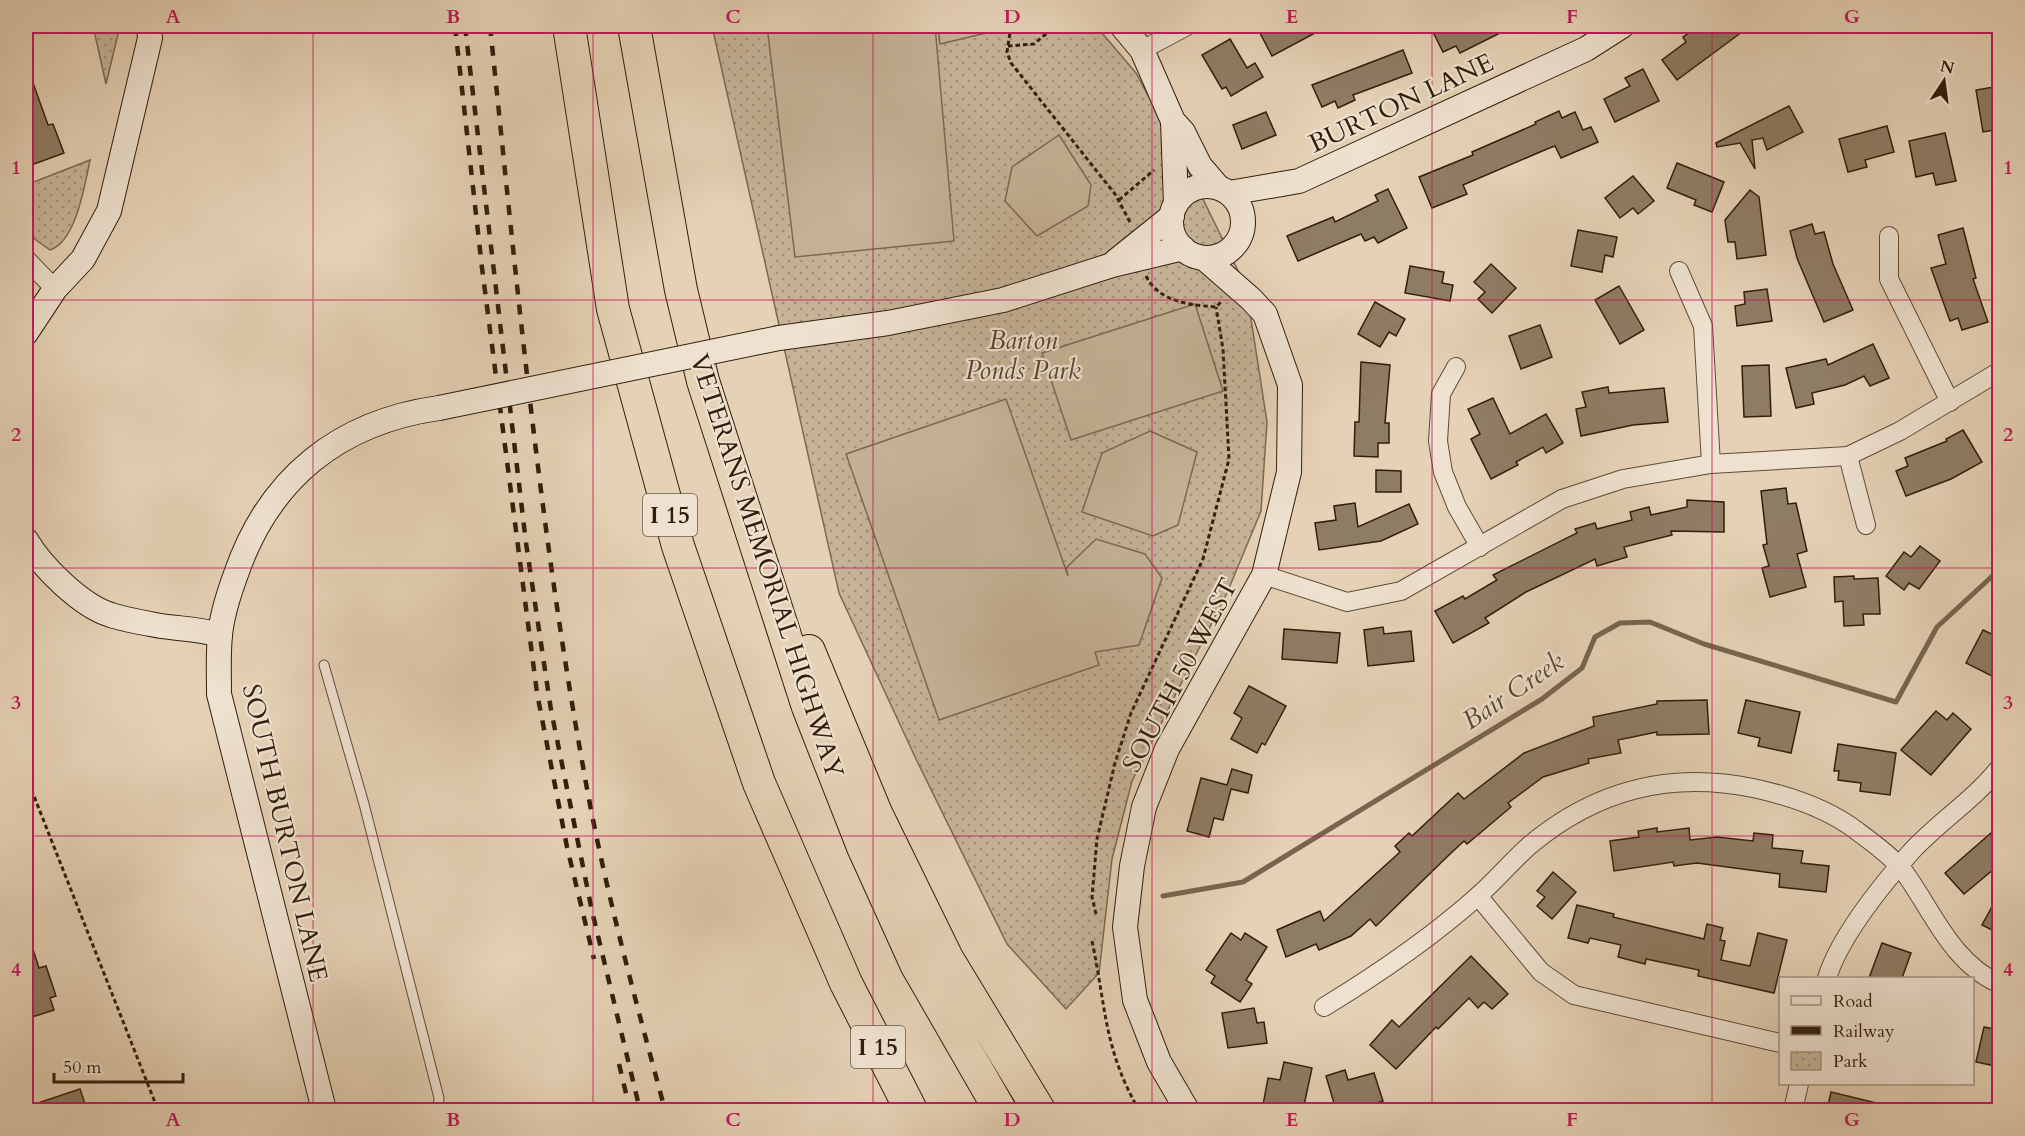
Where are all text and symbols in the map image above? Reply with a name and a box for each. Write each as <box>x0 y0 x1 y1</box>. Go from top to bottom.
text: A <box>165 3 181 30</box>
text: B <box>446 3 460 30</box>
text: C <box>725 3 741 30</box>
text: D <box>1003 3 1021 30</box>
text: E <box>1286 3 1298 30</box>
text: F <box>1566 3 1578 30</box>
text: G <box>1844 3 1860 30</box>
street label: BURTON LANE <box>1303 45 1499 161</box>
north arrow <box>1914 51 1974 111</box>
text: N <box>1938 55 1956 80</box>
text: 1 <box>11 154 21 181</box>
text: 1 <box>2003 154 2013 181</box>
park label: Barton Ponds Park <box>965 323 1081 388</box>
street label: VETERANS MEMORIAL HIGHWAY <box>682 349 852 783</box>
text: 2 <box>11 421 21 448</box>
text: 2 <box>2003 421 2013 448</box>
road number: I 15 <box>643 494 697 536</box>
street label: SOUTH 50 WEST <box>1114 572 1246 778</box>
water label: Bair Creek <box>1455 643 1572 739</box>
street label: SOUTH BURTON LANE <box>234 681 336 985</box>
text: 3 <box>11 689 21 716</box>
text: 3 <box>2003 689 2013 716</box>
text: 4 <box>11 956 21 983</box>
text: 4 <box>2003 956 2013 983</box>
legend <box>1779 977 1974 1085</box>
text: Road <box>1833 989 1873 1014</box>
text: Railway <box>1833 1019 1895 1044</box>
road number: I 15 <box>851 1026 905 1068</box>
scale bar <box>54 1046 183 1084</box>
text: Park <box>1833 1049 1868 1074</box>
text: 50 m <box>63 1055 102 1080</box>
text: A <box>165 1106 181 1133</box>
text: B <box>446 1106 460 1133</box>
text: C <box>725 1106 741 1133</box>
text: D <box>1003 1106 1021 1133</box>
text: E <box>1286 1106 1298 1133</box>
text: F <box>1566 1106 1578 1133</box>
text: G <box>1844 1106 1860 1133</box>

